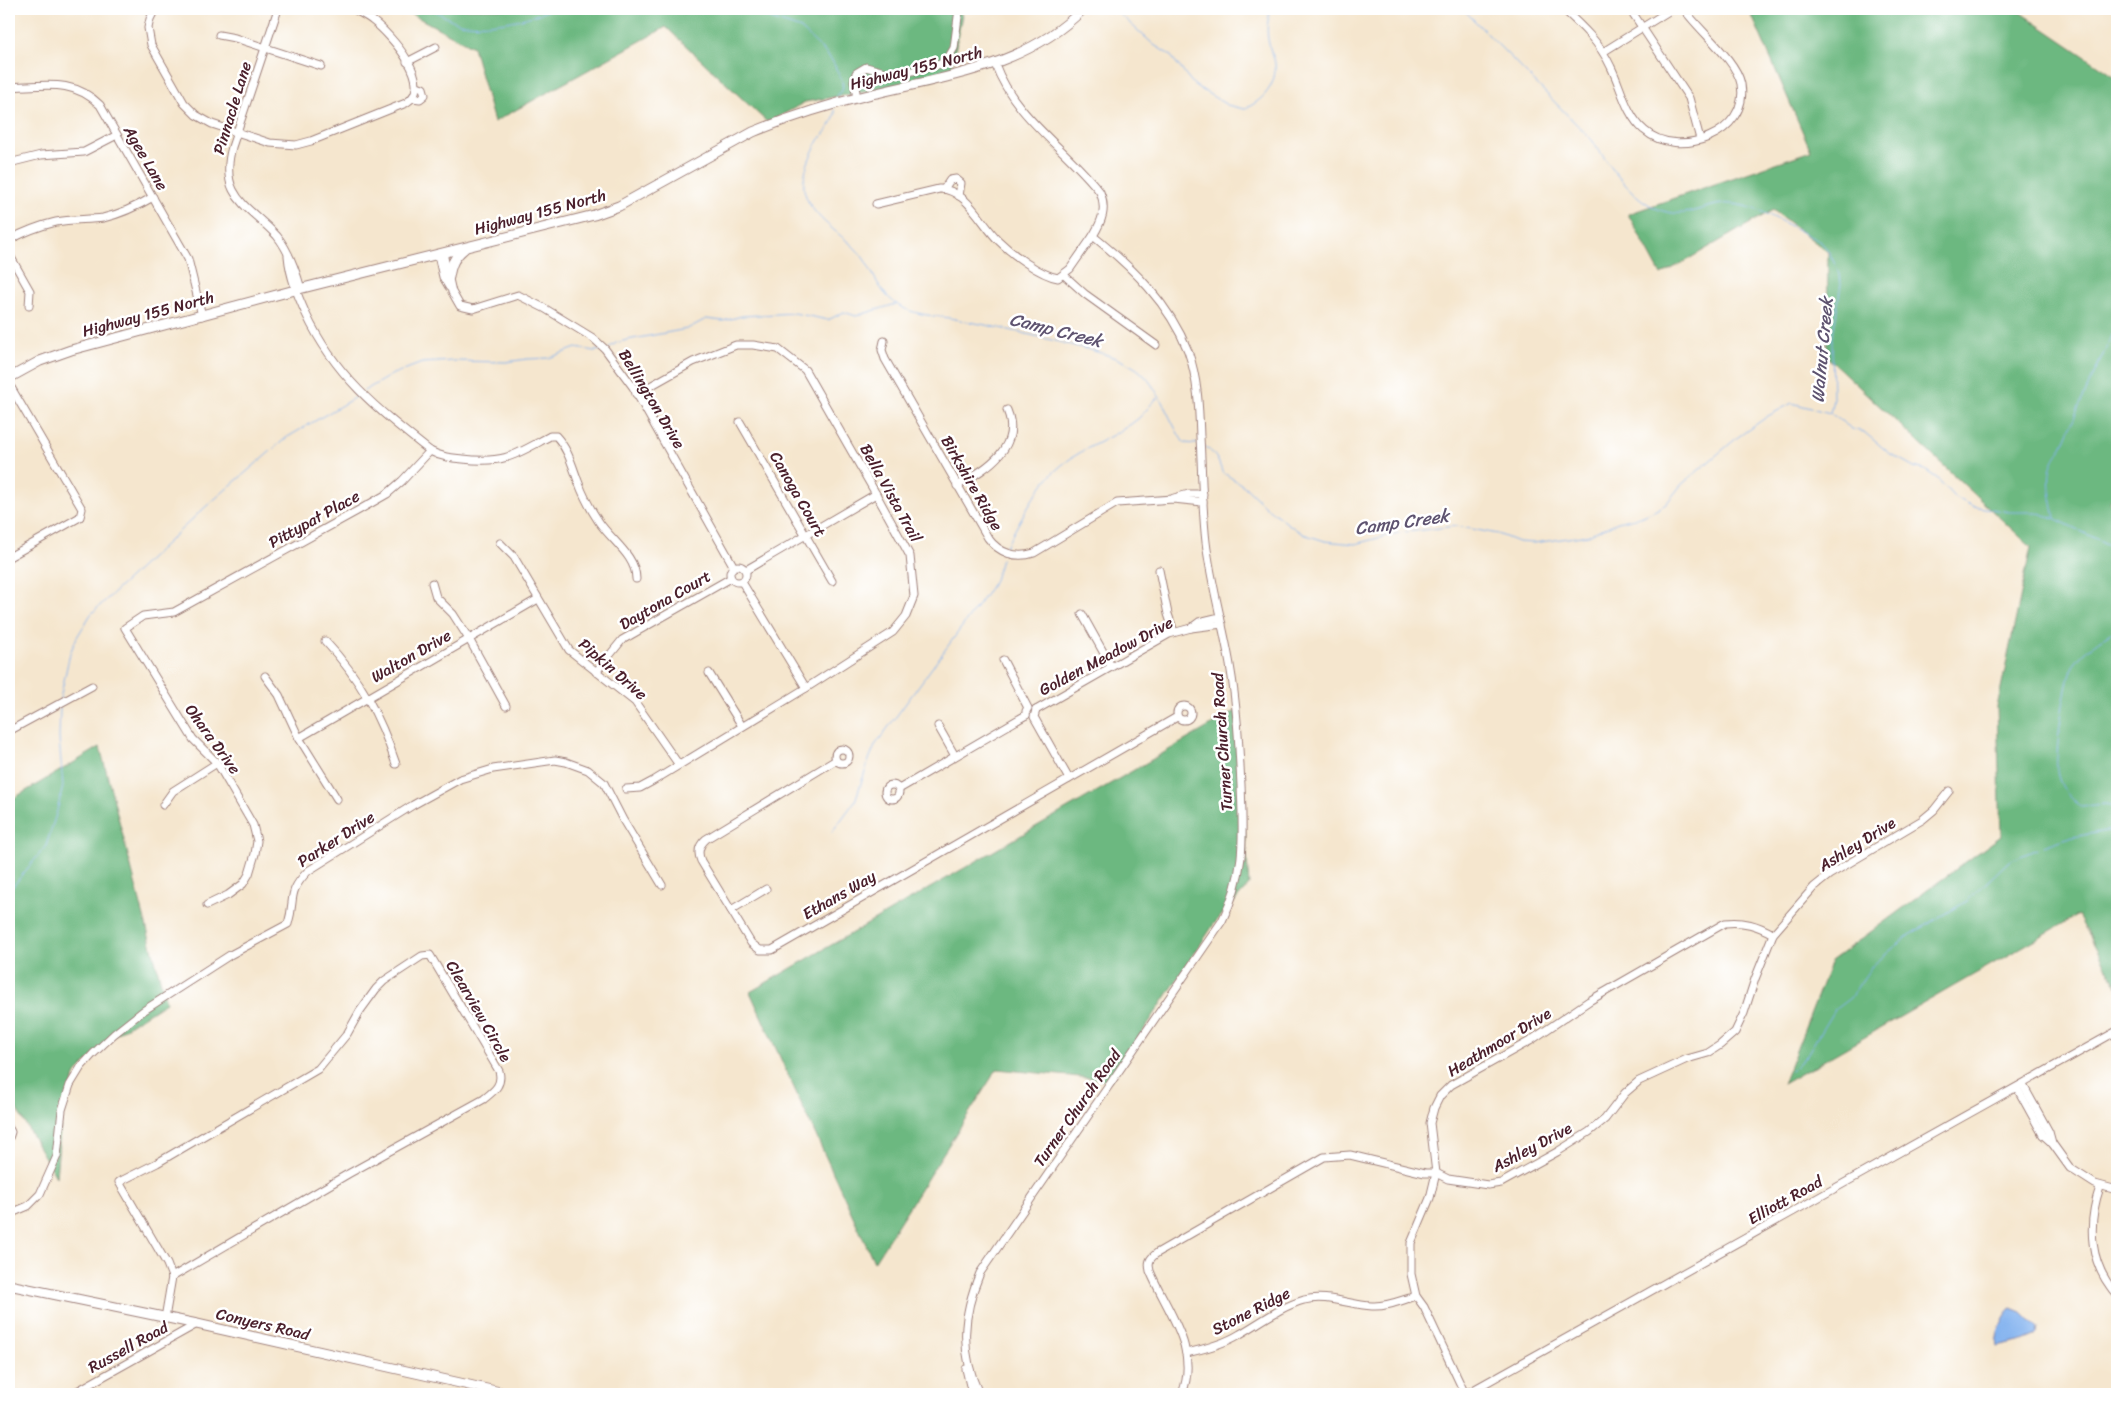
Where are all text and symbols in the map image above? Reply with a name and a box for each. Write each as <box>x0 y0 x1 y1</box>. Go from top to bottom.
street label: Highway 155 North <box>847 38 985 98</box>
street label: Pinnacle Lane <box>204 58 260 158</box>
street label: Agee Lane <box>115 119 176 196</box>
street label: Highway 155 North <box>471 180 609 244</box>
street label: Highway 155 North <box>79 282 217 346</box>
water label: Walnut Creek <box>1801 294 1843 404</box>
water label: Camp Creek <box>1006 303 1108 358</box>
street label: Bellington Drive <box>611 343 693 455</box>
street label: Birkshire Ridge <box>933 430 1011 536</box>
street label: Bella Vista Trail <box>852 438 930 548</box>
street label: Canoga Court <box>762 445 834 543</box>
street label: Pittypat Place <box>263 482 365 556</box>
water label: Camp Creek <box>1353 499 1453 544</box>
street label: Daytona Court <box>614 562 716 638</box>
street label: Golden Meadow Drive <box>1033 608 1179 704</box>
street label: Walton Drive <box>365 621 457 691</box>
street label: Pipkin Drive <box>572 630 654 708</box>
street label: Turner Church Road <box>1203 670 1241 812</box>
street label: Ohara Drive <box>177 697 249 781</box>
street label: Parker Drive <box>291 803 381 875</box>
street label: Ashley Drive <box>1811 808 1902 880</box>
street label: Ethans Way <box>797 862 882 928</box>
street label: Clearview Circle <box>438 954 520 1068</box>
street label: Heathmoor Drive <box>1441 999 1557 1085</box>
street label: Turner Church Road <box>1025 1042 1129 1173</box>
street label: Ashley Drive <box>1486 1114 1578 1181</box>
street label: Elliott Road <box>1742 1167 1829 1233</box>
street label: Stone Ridge <box>1207 1279 1295 1343</box>
street label: Conyers Road <box>213 1299 314 1349</box>
street label: Russell Road <box>82 1312 175 1381</box>

